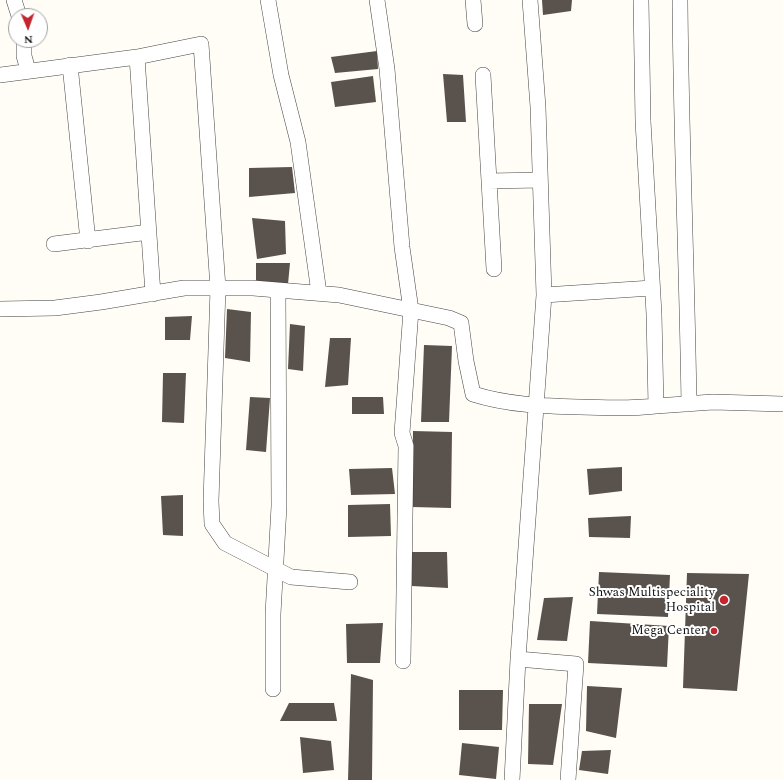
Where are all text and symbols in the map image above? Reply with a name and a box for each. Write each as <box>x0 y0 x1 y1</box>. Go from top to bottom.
north arrow <box>8 8 48 48</box>
text: N <box>24 31 33 48</box>
place label: Shwas Multispeciality Hospital <box>589 585 715 616</box>
marker: Shwas Multispeciality Hospital <box>718 594 730 606</box>
place label: Mega Center <box>631 623 706 639</box>
marker: Mega Center <box>709 626 719 636</box>

